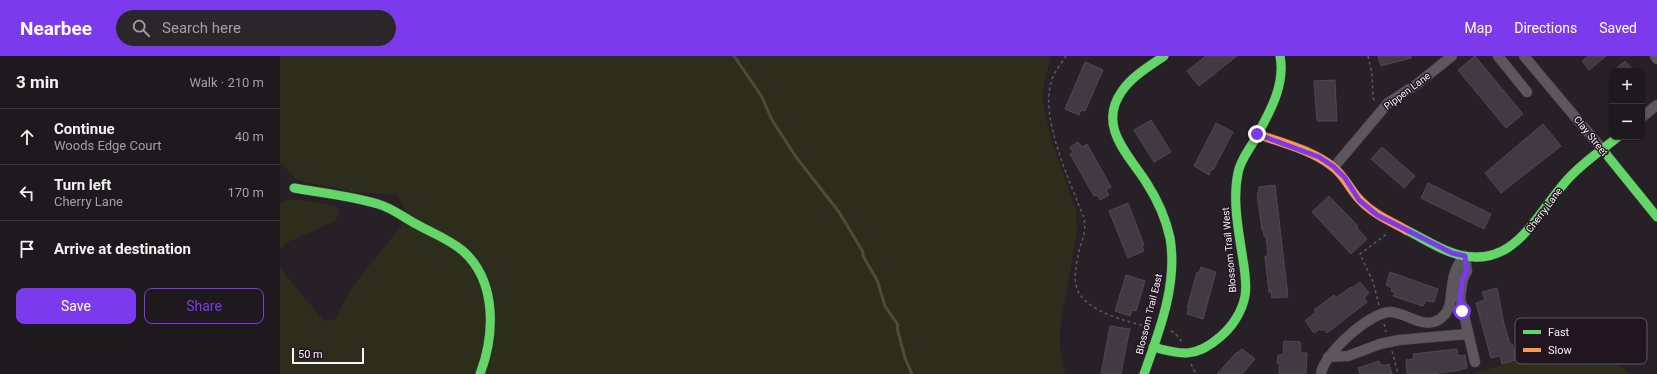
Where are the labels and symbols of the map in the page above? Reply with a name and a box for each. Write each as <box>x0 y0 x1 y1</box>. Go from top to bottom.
street label: Pippen Lane <box>1382 70 1432 112</box>
street label: Clay Street <box>1572 114 1610 158</box>
route end <box>1248 125 1266 143</box>
street label: Cherry Lane <box>1524 186 1564 234</box>
street label: Blossom Trail West <box>1220 207 1238 293</box>
street label: Blossom Trail East <box>1134 273 1164 355</box>
route start <box>1453 302 1471 320</box>
legend <box>1515 318 1647 364</box>
text: Fast <box>1548 326 1570 339</box>
text: Slow <box>1548 344 1572 357</box>
scale bar <box>292 346 364 365</box>

